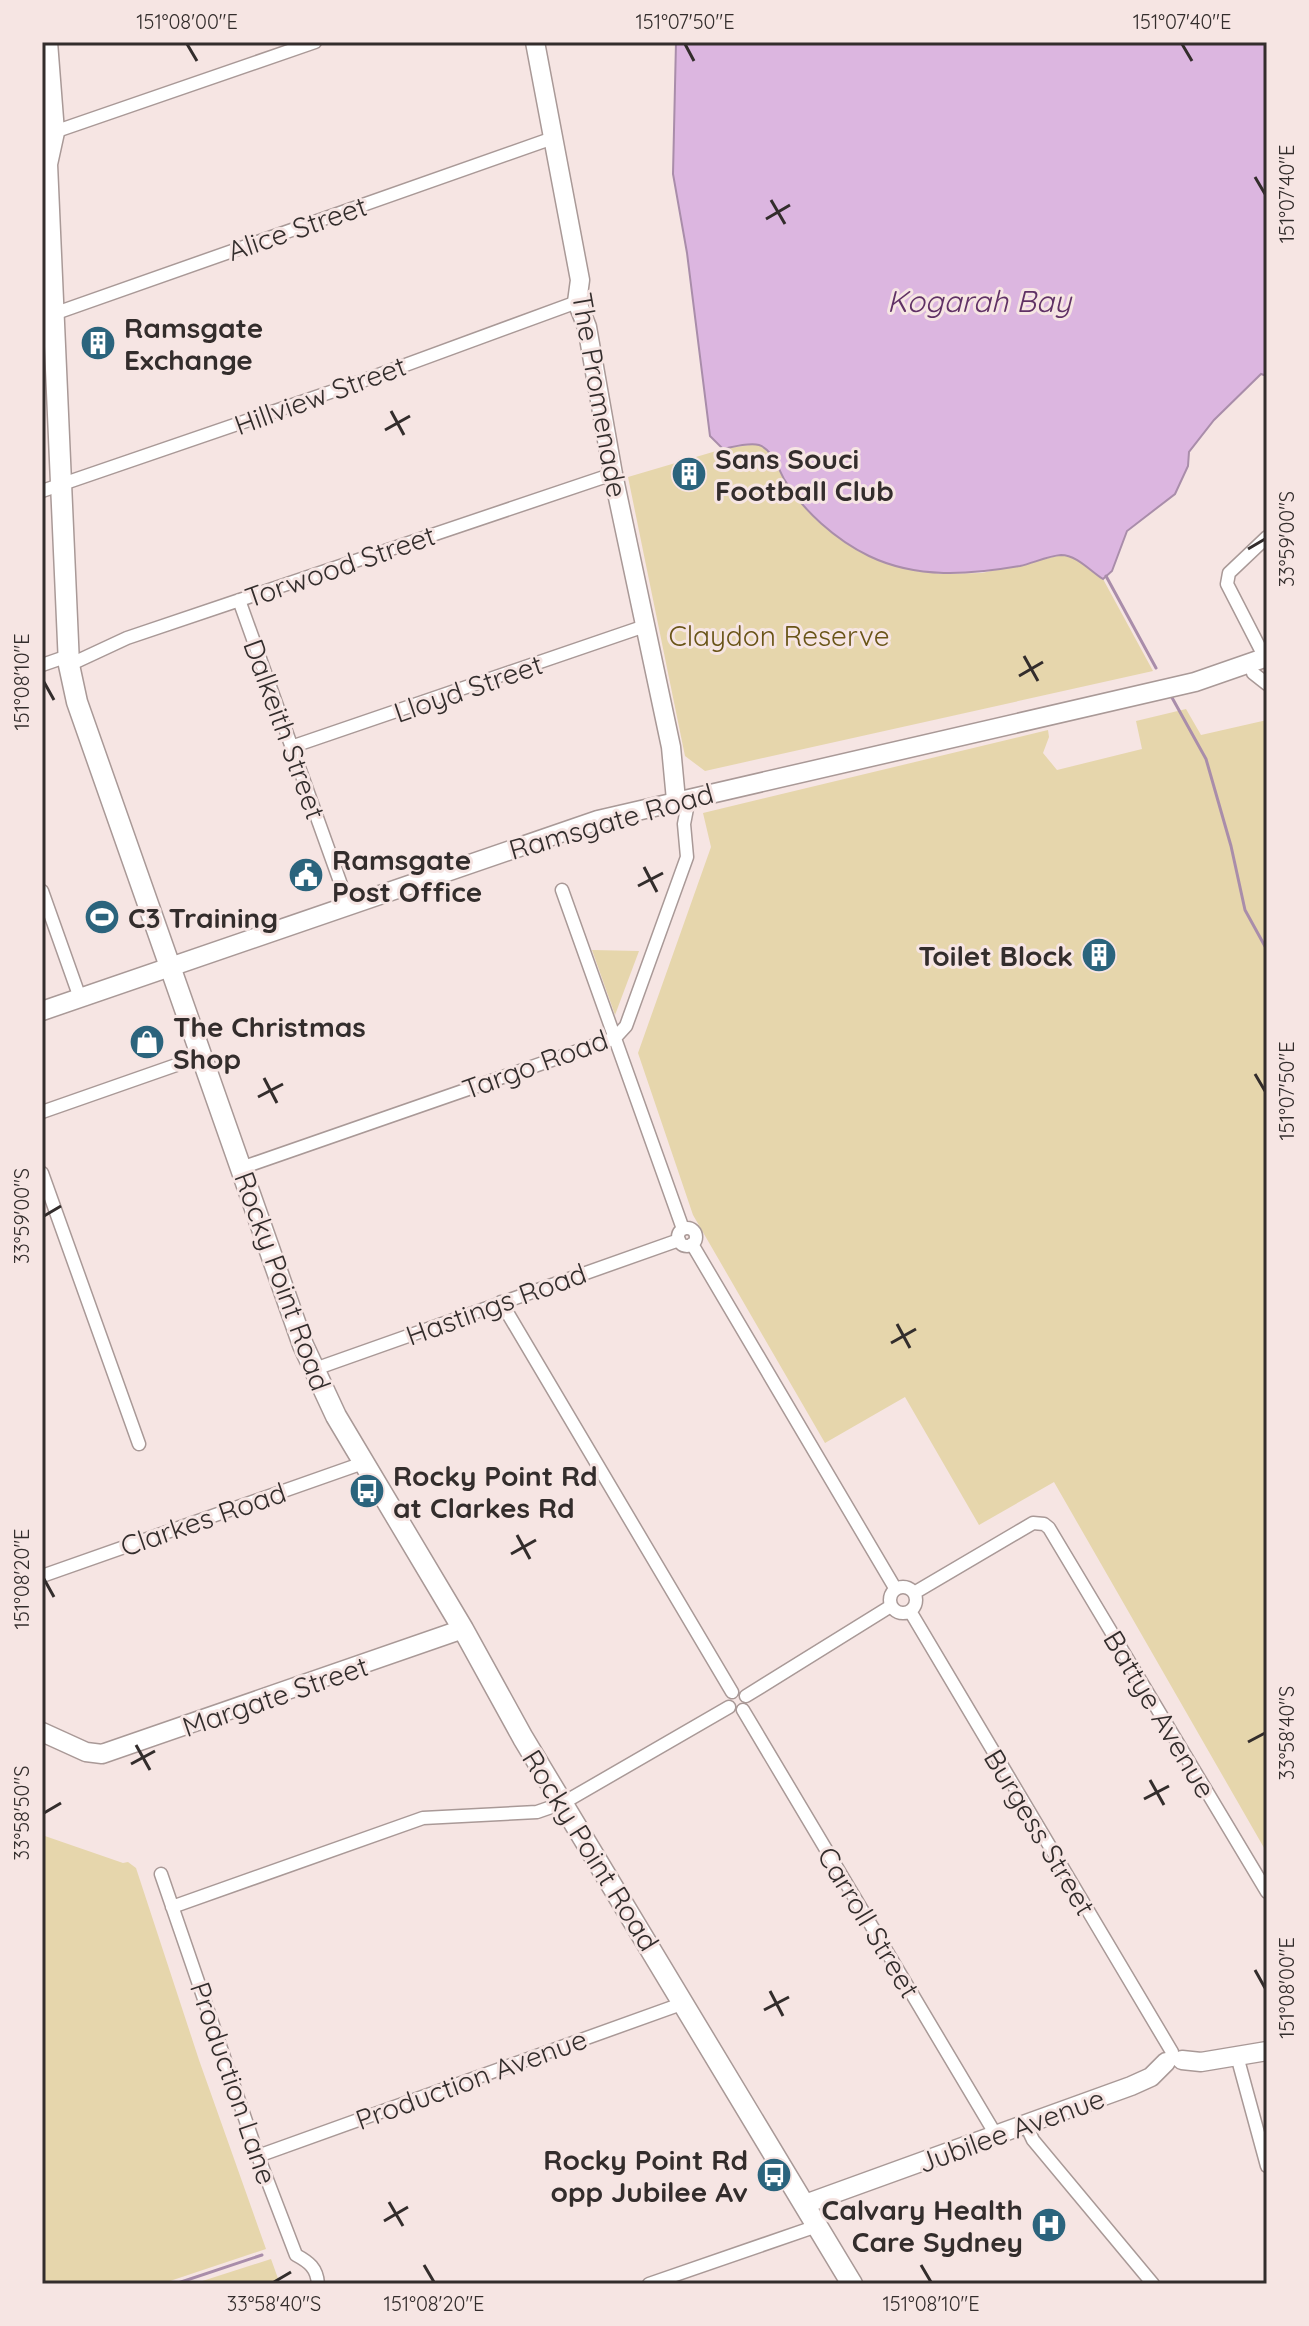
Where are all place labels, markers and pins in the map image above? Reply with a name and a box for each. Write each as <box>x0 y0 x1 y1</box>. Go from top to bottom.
place label: Ramsgate Exchange <box>124 310 263 377</box>
building icon: Ramsgate Exchange <box>79 324 117 362</box>
place label: Sans Souci Football Club <box>715 441 894 508</box>
building icon: Sans Souci Football Club <box>670 455 708 493</box>
place label: Ramsgate Post Office <box>332 842 482 909</box>
public building icon: Ramsgate Post Office <box>287 856 325 894</box>
sports icon: C3 Training <box>83 898 121 936</box>
place label: C3 Training <box>128 900 278 935</box>
building icon: Toilet Block <box>1080 936 1118 974</box>
place label: Toilet Block <box>918 938 1073 973</box>
place label: The Christmas Shop <box>173 1009 366 1076</box>
shop icon: The Christmas Shop <box>128 1023 166 1061</box>
place label: Rocky Point Rd at Clarkes Rd <box>393 1458 598 1525</box>
bus stop icon: Rocky Point Rd at Clarkes Rd <box>348 1472 386 1510</box>
place label: Rocky Point Rd opp Jubilee Av <box>543 2142 748 2209</box>
bus stop icon: Rocky Point Rd opp Jubilee Av <box>755 2156 793 2194</box>
place label: Calvary Health Care Sydney <box>822 2192 1023 2259</box>
hospital icon: Calvary Health Care Sydney <box>1030 2206 1068 2244</box>

